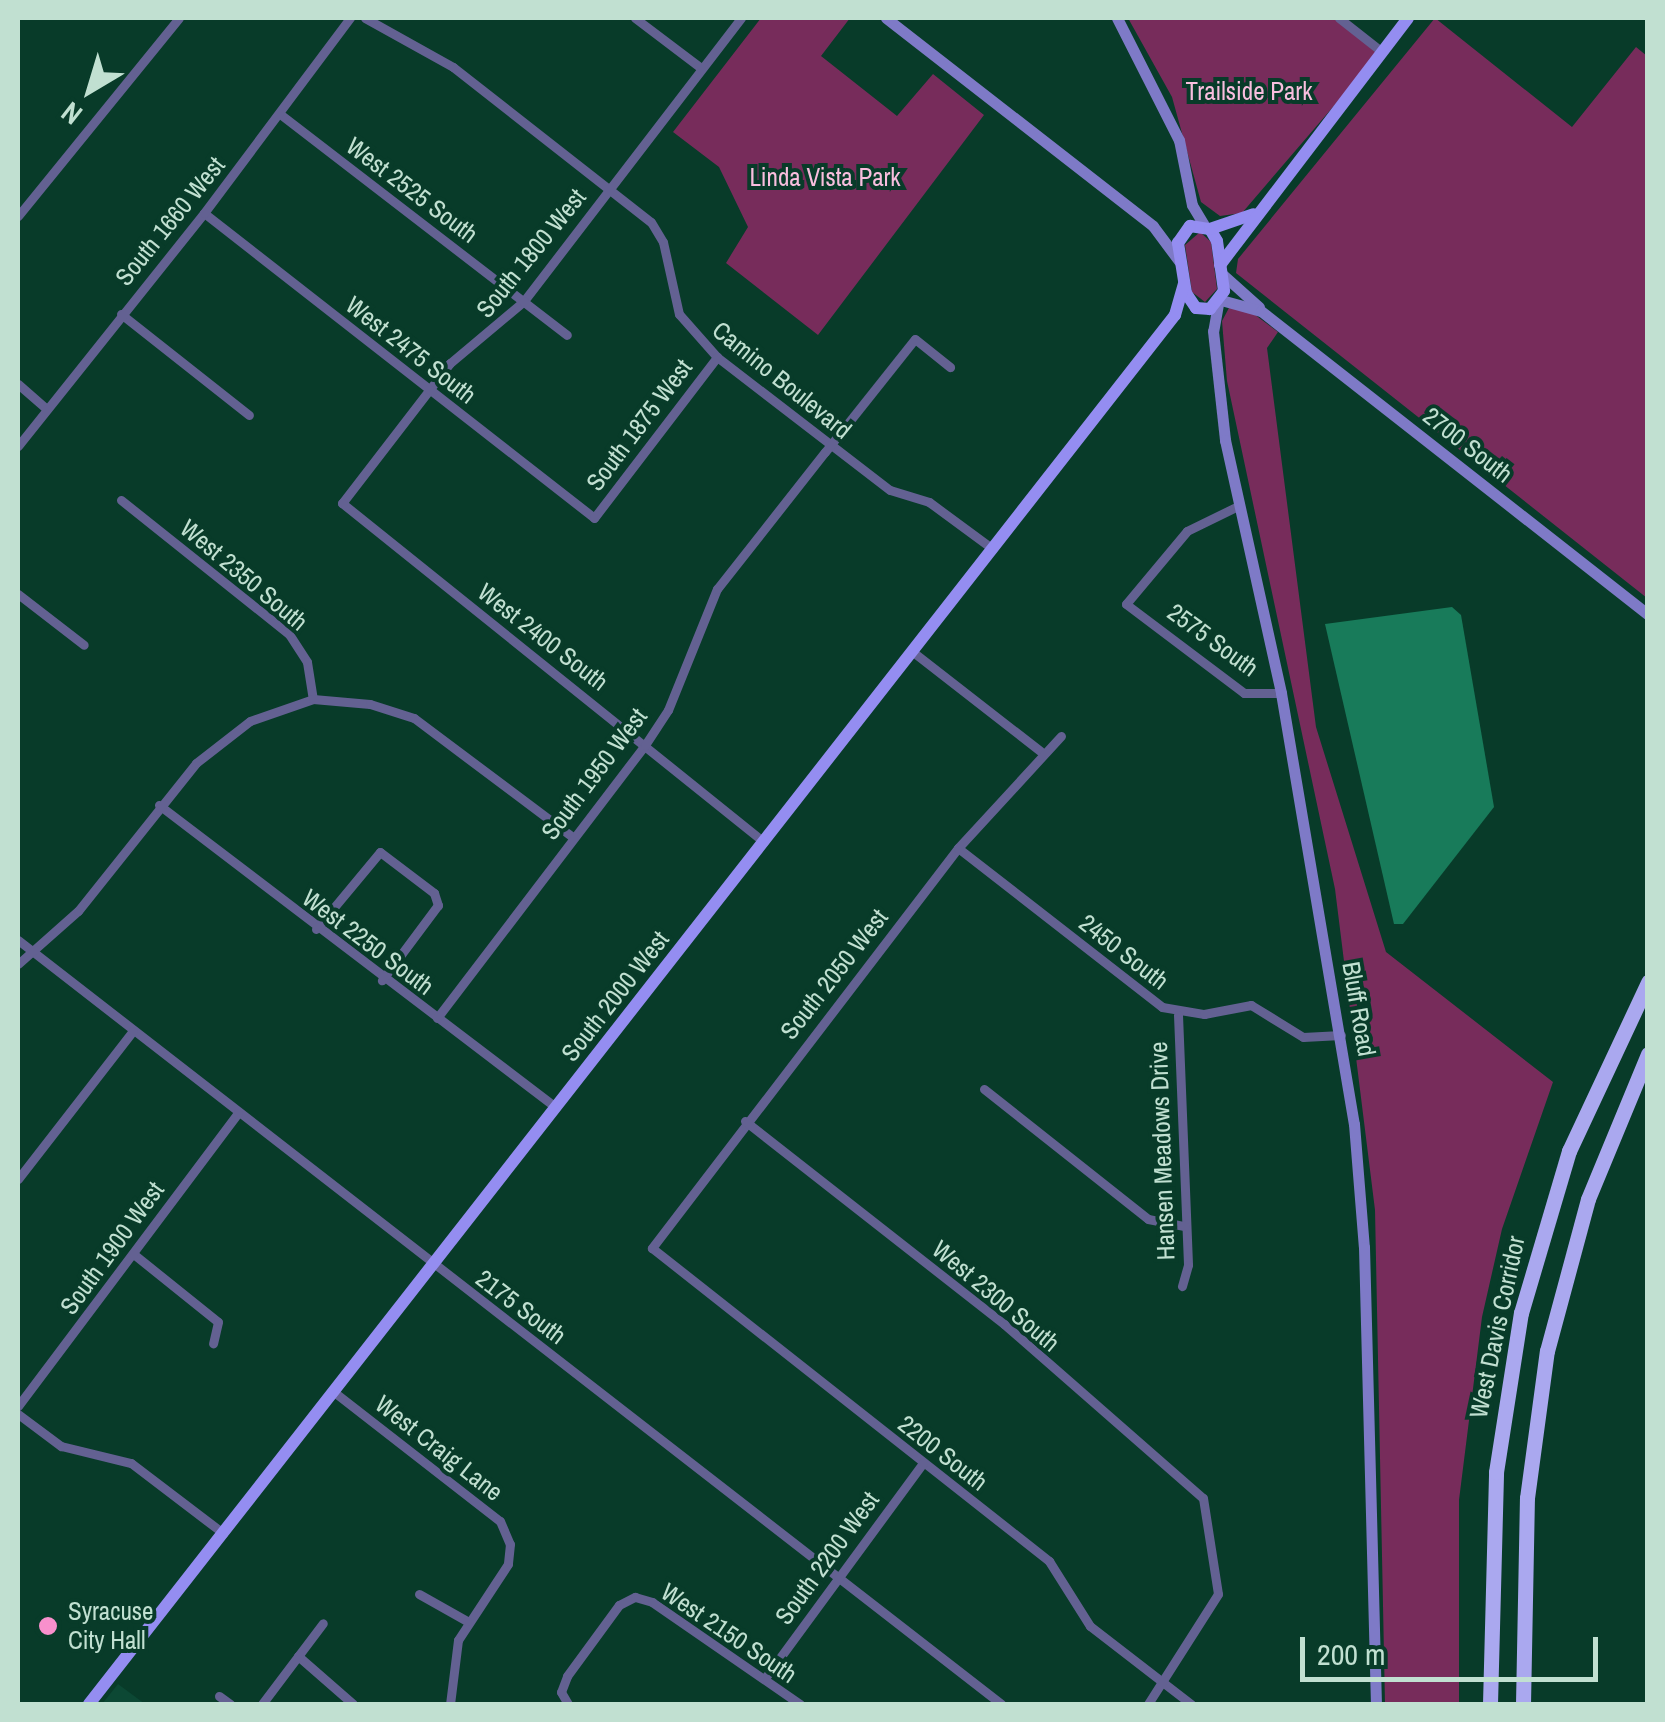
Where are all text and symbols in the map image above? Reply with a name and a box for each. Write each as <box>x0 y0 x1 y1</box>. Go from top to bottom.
north arrow <box>40 40 140 140</box>
park label: Trailside Park <box>1186 76 1312 106</box>
text: N <box>53 94 90 134</box>
street label: West 2525 South <box>340 131 484 249</box>
street label: South 1660 West <box>109 151 231 291</box>
park label: Linda Vista Park <box>749 162 901 192</box>
street label: South 1800 West <box>470 183 592 323</box>
street label: West 2475 South <box>340 290 482 410</box>
street label: Camino Boulevard <box>707 315 857 445</box>
street label: South 1875 West <box>580 353 698 497</box>
street label: 2700 South <box>1417 401 1519 489</box>
street label: West 2350 South <box>174 513 314 637</box>
street label: West 2400 South <box>472 577 614 697</box>
street label: 2575 South <box>1162 597 1264 683</box>
street label: South 1950 West <box>535 702 653 846</box>
street label: West 2250 South <box>296 883 440 1001</box>
street label: South 2050 West <box>774 903 894 1045</box>
street label: 2450 South <box>1073 908 1175 996</box>
street label: South 2000 West <box>555 925 675 1067</box>
street label: Bluff Road <box>1336 959 1382 1059</box>
street label: Hansen Meadows Drive <box>1143 1041 1181 1261</box>
street label: South 1900 West <box>54 1176 170 1320</box>
street label: West Davis Corridor <box>1463 1233 1531 1421</box>
street label: West 2300 South <box>926 1234 1066 1358</box>
street label: 2175 South <box>470 1263 572 1351</box>
street label: West Craig Lane <box>369 1389 509 1507</box>
street label: 2200 South <box>892 1409 994 1497</box>
street label: South 2200 West <box>769 1486 885 1630</box>
street label: West 2150 South <box>656 1577 802 1689</box>
place label: Syracuse City Hall <box>68 1597 153 1656</box>
marker: Syracuse City Hall <box>37 1615 59 1637</box>
scale bar <box>1305 1617 1602 1679</box>
text: 200 m <box>1317 1634 1385 1674</box>

